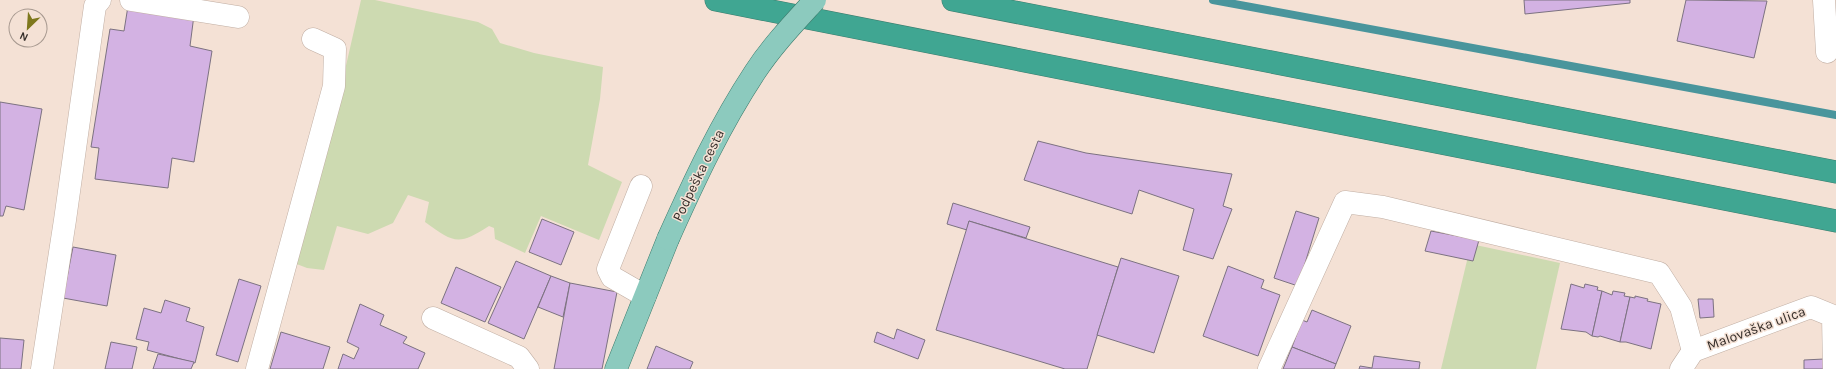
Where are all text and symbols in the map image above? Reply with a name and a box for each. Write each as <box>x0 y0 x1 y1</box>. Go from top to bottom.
north arrow <box>8 8 48 48</box>
text: N <box>18 29 30 44</box>
street label: Podpeška cesta <box>669 127 728 224</box>
street label: Malovaška ulica <box>1705 303 1808 354</box>

